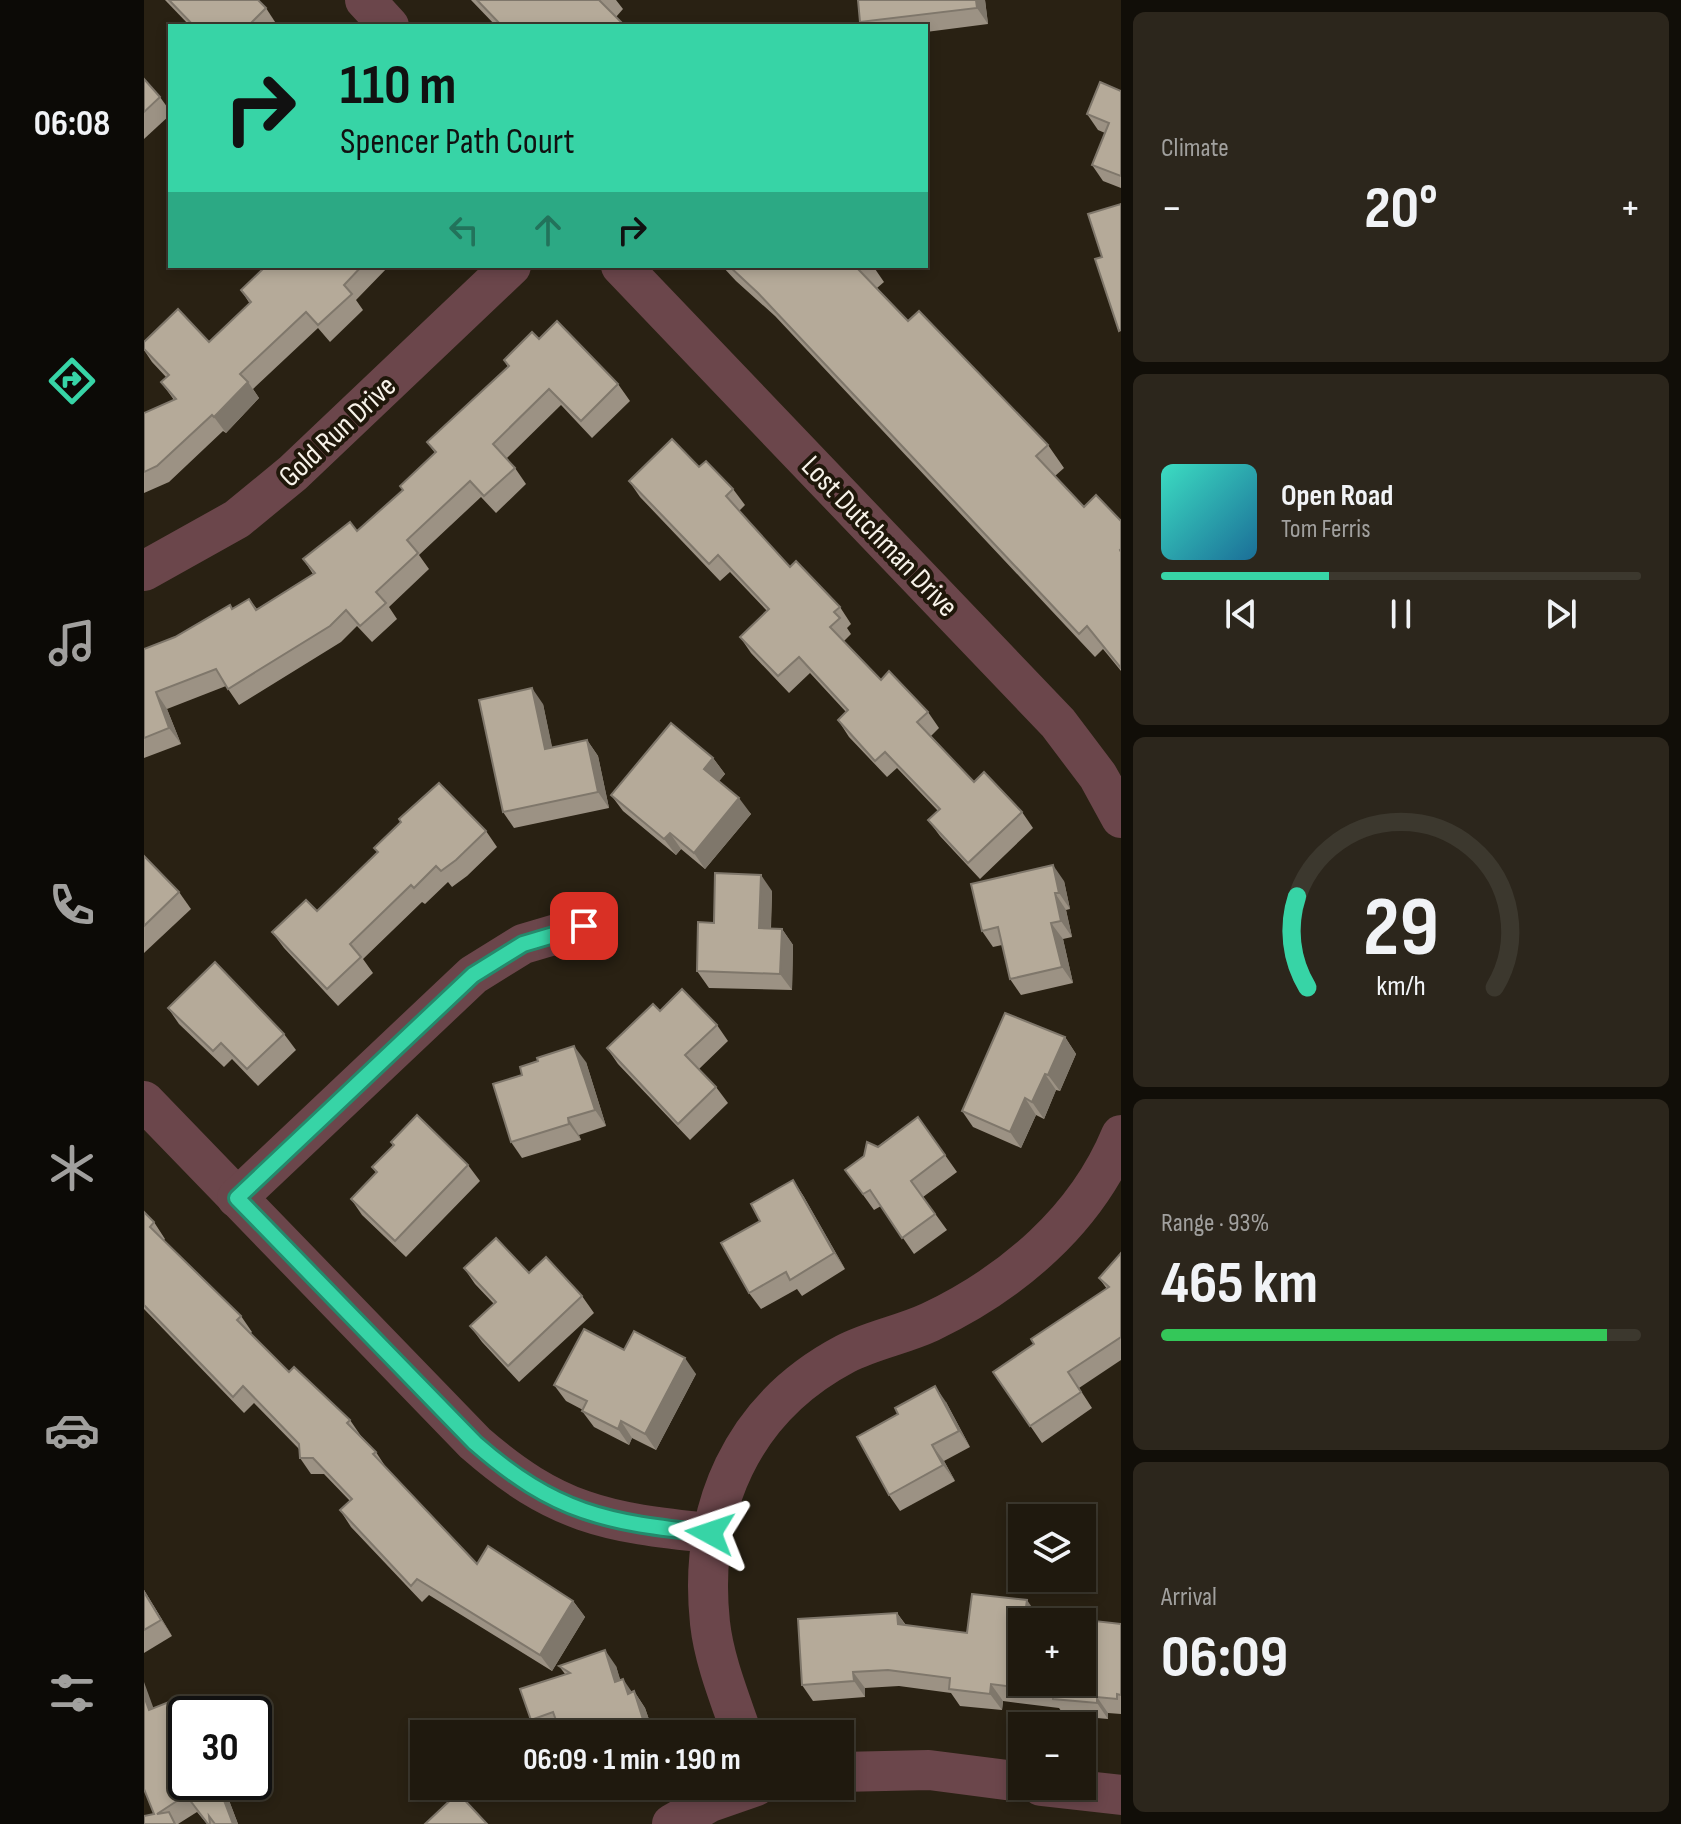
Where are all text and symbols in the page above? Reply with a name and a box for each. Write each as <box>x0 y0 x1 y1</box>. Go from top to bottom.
text: 110 m <box>340 53 456 120</box>
icon: right <box>208 56 312 160</box>
text: 06:08 <box>34 103 110 146</box>
text: Spencer Path Court <box>340 121 575 164</box>
text: Climate <box>1161 133 1229 164</box>
text: 20° <box>1364 173 1438 245</box>
text: − <box>1161 182 1183 235</box>
text: + <box>1619 182 1641 235</box>
icon: left <box>442 208 486 252</box>
icon: ahead <box>526 208 570 252</box>
icon: right <box>610 208 654 252</box>
icon: directions <box>44 353 100 409</box>
street label: Gold Run Drive <box>272 369 404 495</box>
street label: Lost Dutchman Drive <box>793 449 965 625</box>
text: Open Road <box>1281 478 1393 514</box>
text: Tom Ferris <box>1281 514 1371 545</box>
icon: previous <box>1219 592 1263 636</box>
icon: pause <box>1379 592 1423 636</box>
icon: next <box>1539 592 1583 636</box>
icon: music <box>44 615 100 671</box>
icon: phone <box>44 877 100 933</box>
text: 29 <box>1363 879 1439 979</box>
pin <box>550 892 618 960</box>
icon: arrive <box>562 904 606 948</box>
text: km/h <box>1376 969 1426 1004</box>
icon: climate <box>44 1140 100 1196</box>
text: Range · 93% <box>1161 1208 1269 1239</box>
text: 465 km <box>1161 1248 1318 1320</box>
icon: car <box>44 1402 100 1458</box>
position arrow <box>668 1491 752 1575</box>
map controls <box>1008 1504 1096 1800</box>
button: layers <box>1008 1504 1096 1592</box>
text: Arrival <box>1161 1582 1217 1613</box>
button: + <box>1008 1608 1096 1696</box>
text: 06:09 <box>1161 1622 1288 1694</box>
icon: filters <box>44 1665 100 1721</box>
speed limit sign: 30 <box>168 1696 272 1800</box>
button: − <box>1008 1712 1096 1800</box>
text: 06:09 · 1 min · 190 m <box>523 1742 741 1778</box>

